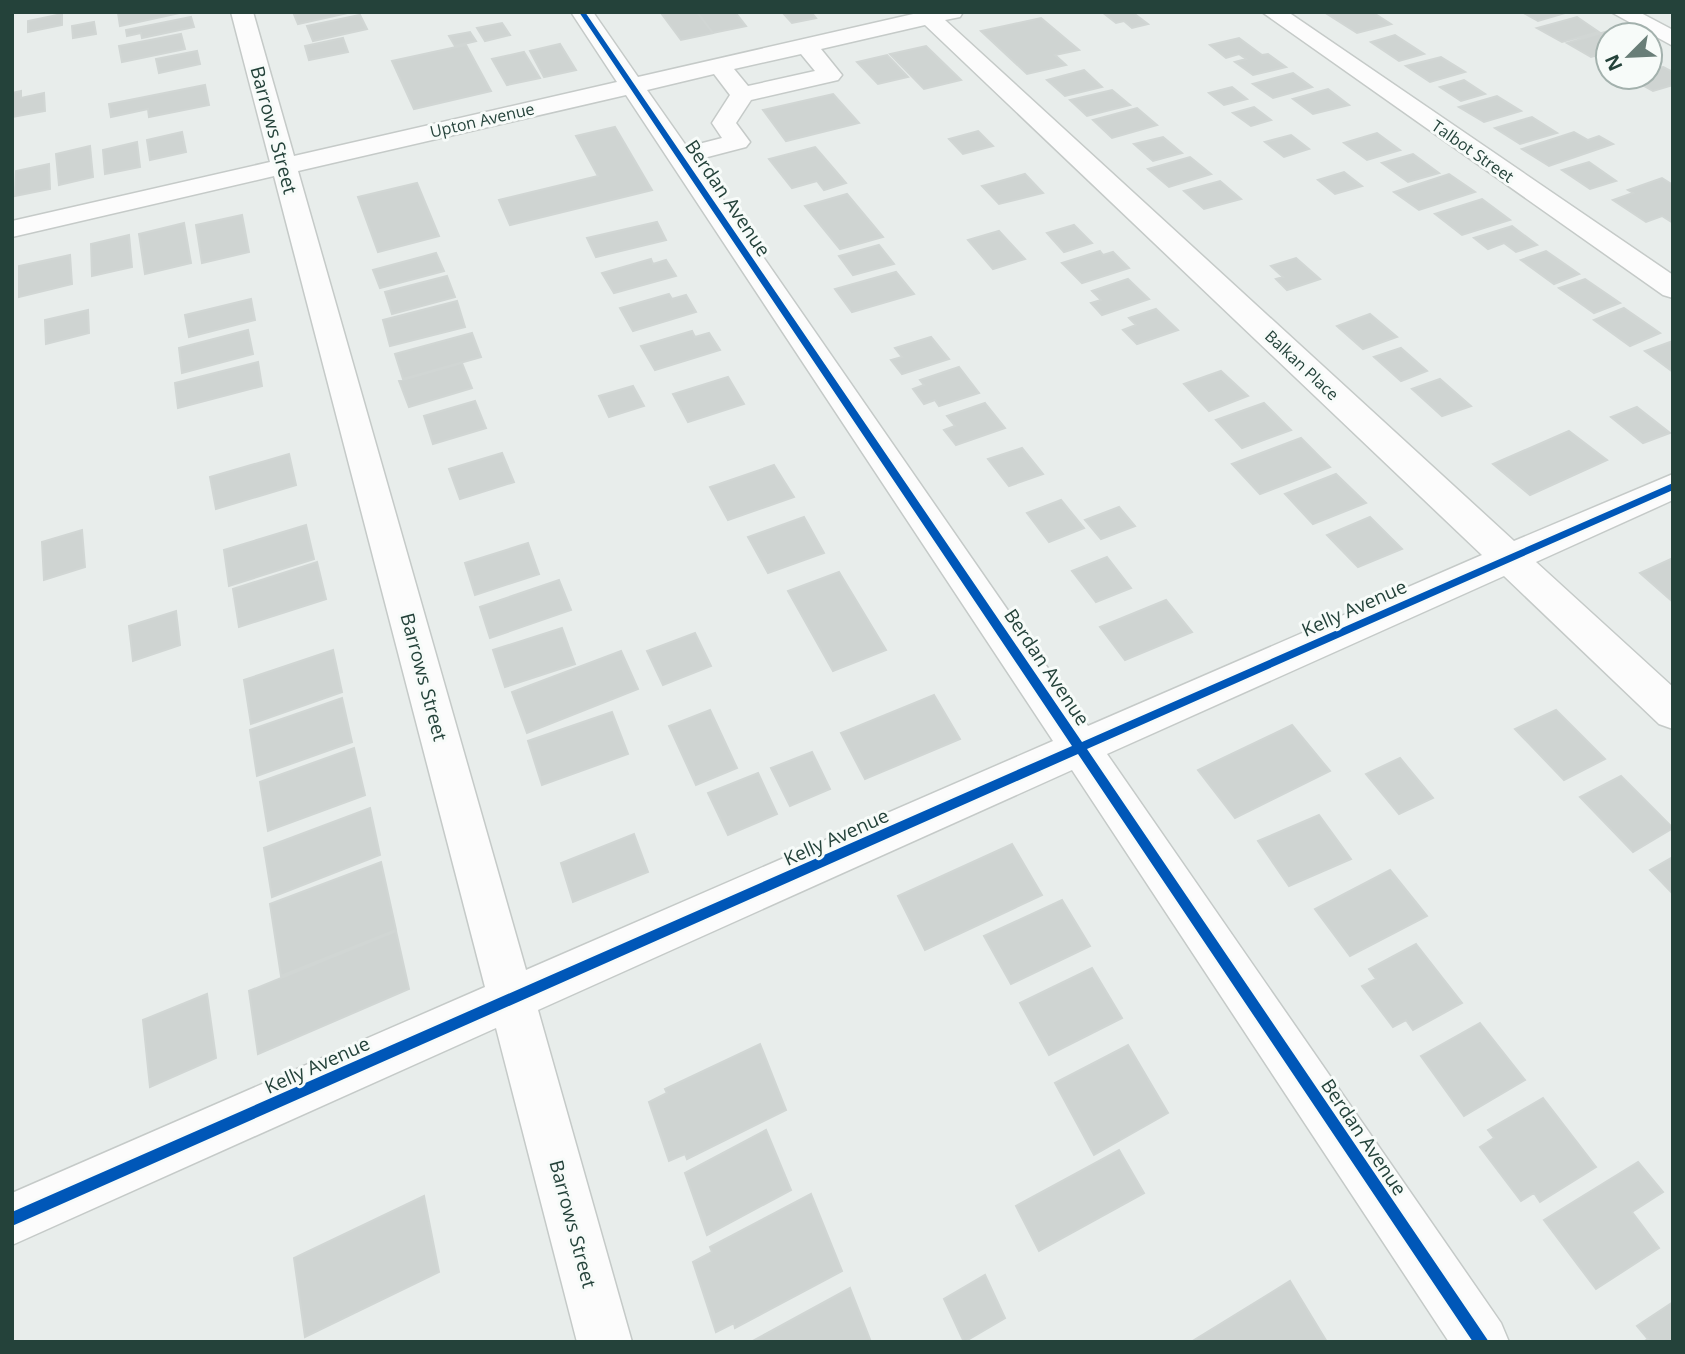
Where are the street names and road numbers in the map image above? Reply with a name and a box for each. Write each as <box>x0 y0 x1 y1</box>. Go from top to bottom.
street label: Barrows Street <box>244 63 304 197</box>
street label: Upton Avenue <box>428 97 536 143</box>
street label: Talbot Street <box>1427 115 1519 188</box>
street label: Berdan Avenue <box>679 135 777 261</box>
street label: Balkan Place <box>1260 325 1344 405</box>
street label: Kelly Avenue <box>1297 573 1411 643</box>
street label: Berdan Avenue <box>998 604 1096 730</box>
street label: Barrows Street <box>394 610 454 744</box>
street label: Kelly Avenue <box>779 802 893 872</box>
street label: Kelly Avenue <box>260 1030 374 1100</box>
street label: Berdan Avenue <box>1315 1074 1413 1200</box>
street label: Barrows Street <box>543 1157 603 1291</box>

